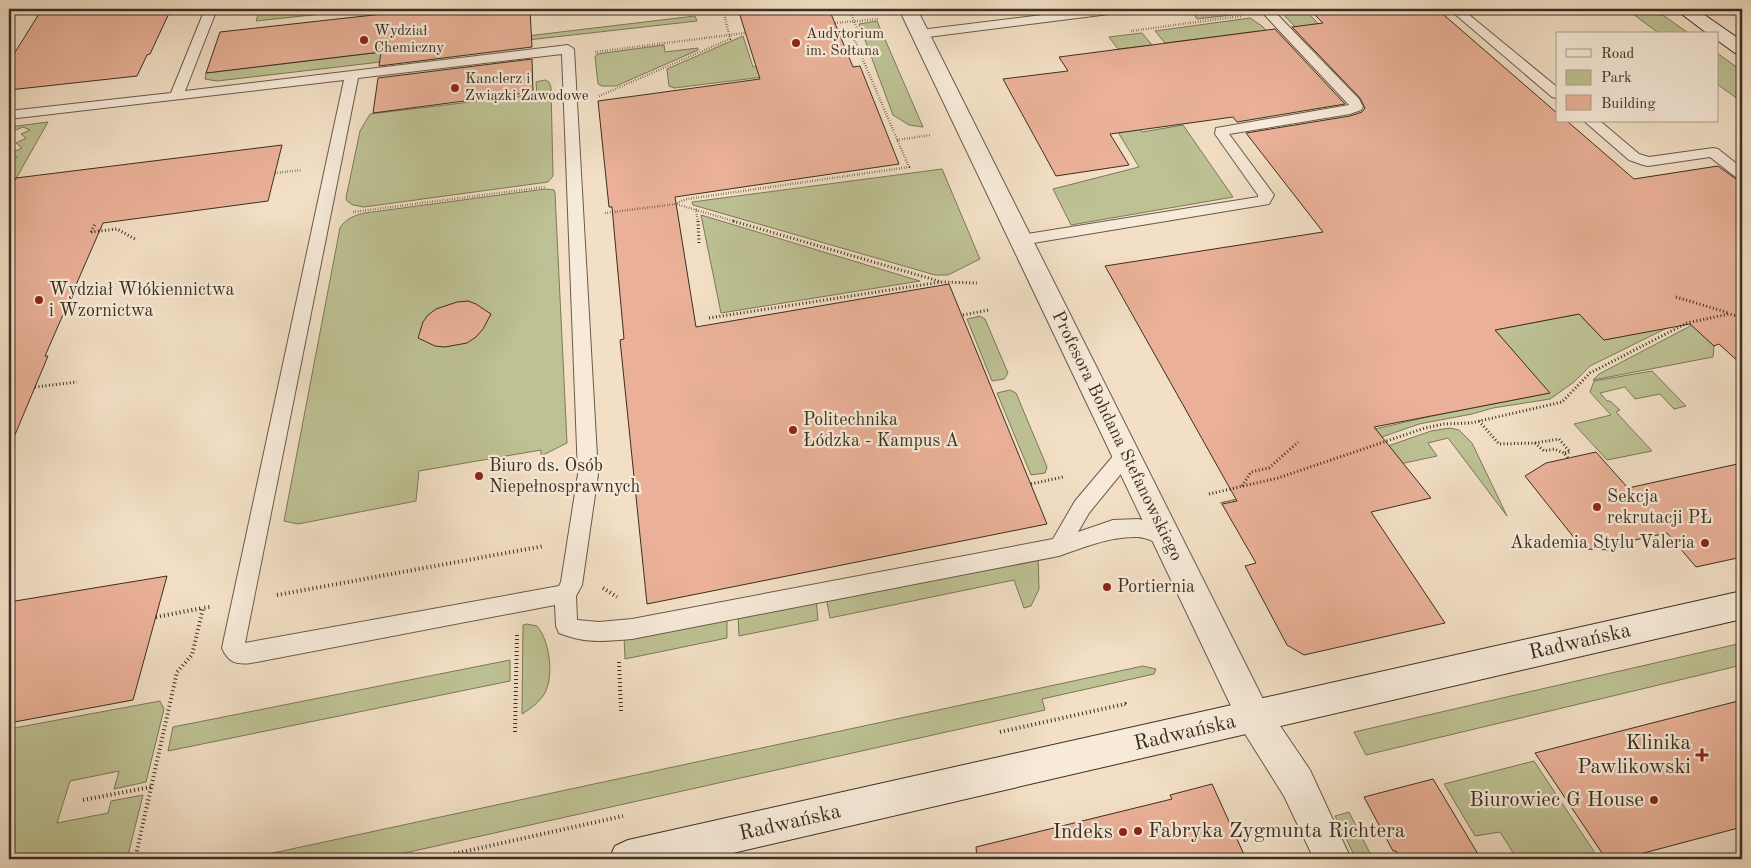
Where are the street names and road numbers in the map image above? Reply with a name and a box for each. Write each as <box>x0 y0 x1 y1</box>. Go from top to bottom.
street label: Profesora Bohdana Stefanowskiego <box>1048 308 1186 564</box>
street label: Radwańska <box>1527 620 1633 664</box>
street label: Radwańska <box>1132 711 1238 755</box>
street label: Radwańska <box>737 801 843 845</box>

